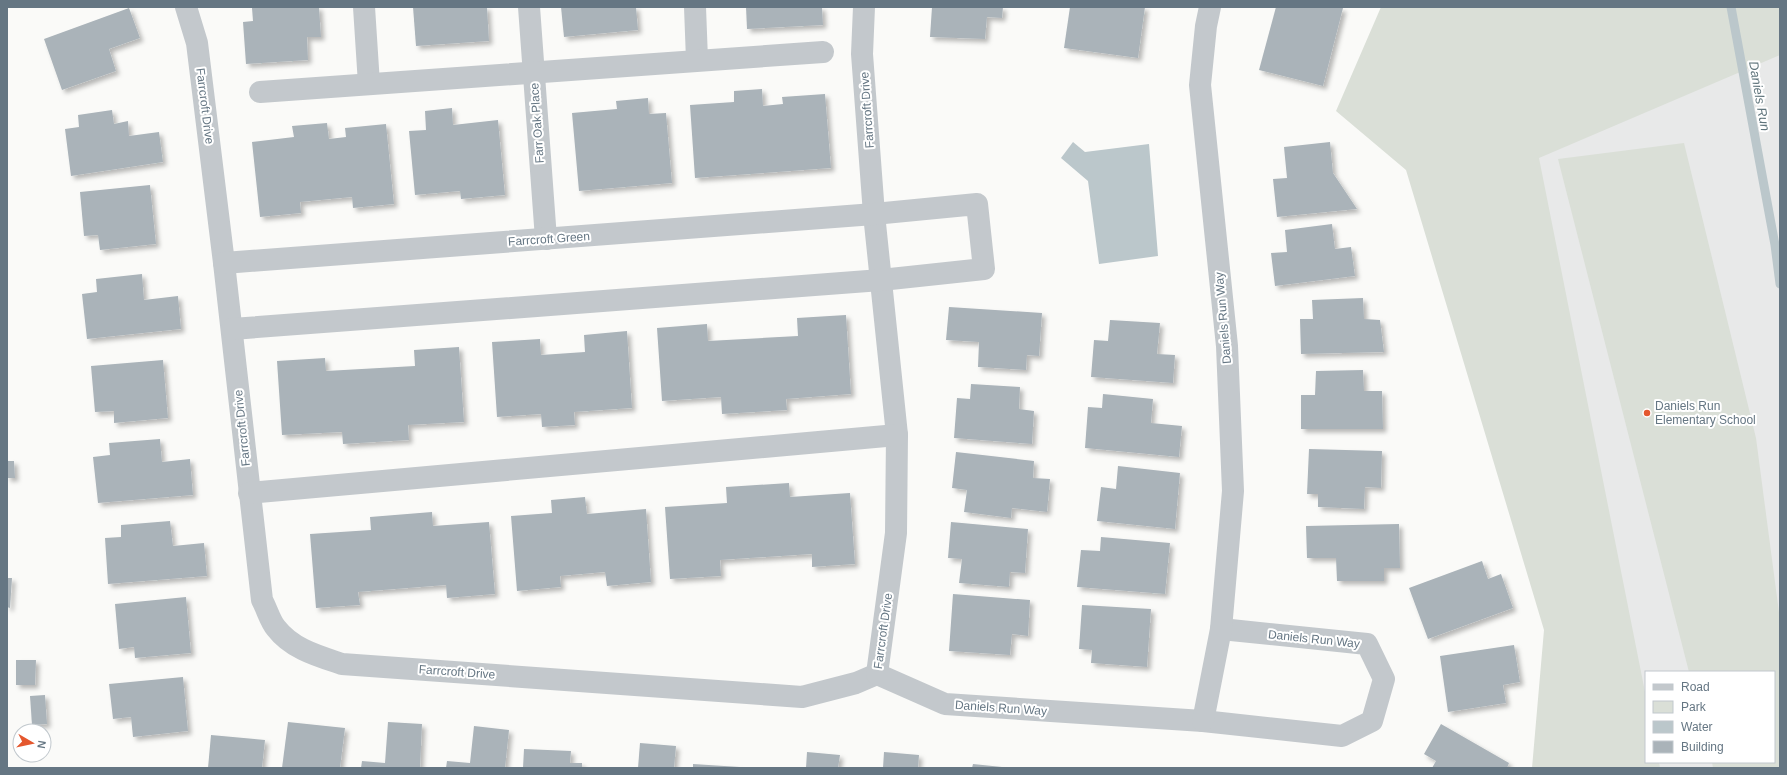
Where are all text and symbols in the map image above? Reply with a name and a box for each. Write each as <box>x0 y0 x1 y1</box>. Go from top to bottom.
water label: Daniels Run <box>1746 60 1773 132</box>
street label: Farrcroft Drive <box>193 67 217 145</box>
street label: Farrcroft Drive <box>857 71 877 149</box>
street label: Farr Oak Place <box>527 82 547 164</box>
street label: Farrcroft Green <box>508 229 590 249</box>
street label: Daniels Run Way <box>1212 271 1234 365</box>
street label: Farrcroft Drive <box>231 389 253 467</box>
place label: Daniels Run Elementary School <box>1655 399 1756 427</box>
marker: Daniels Run Elementary School <box>1642 408 1652 418</box>
street label: Farrcroft Drive <box>871 592 895 670</box>
street label: Daniels Run Way <box>1267 627 1361 651</box>
street label: Farrcroft Drive <box>418 662 496 682</box>
legend <box>1645 671 1775 763</box>
text: Road <box>1681 680 1710 694</box>
street label: Daniels Run Way <box>954 698 1048 718</box>
text: Park <box>1681 700 1707 714</box>
text: Water <box>1681 720 1713 734</box>
north arrow <box>12 723 52 763</box>
text: N <box>35 740 48 749</box>
text: Building <box>1681 740 1724 754</box>

